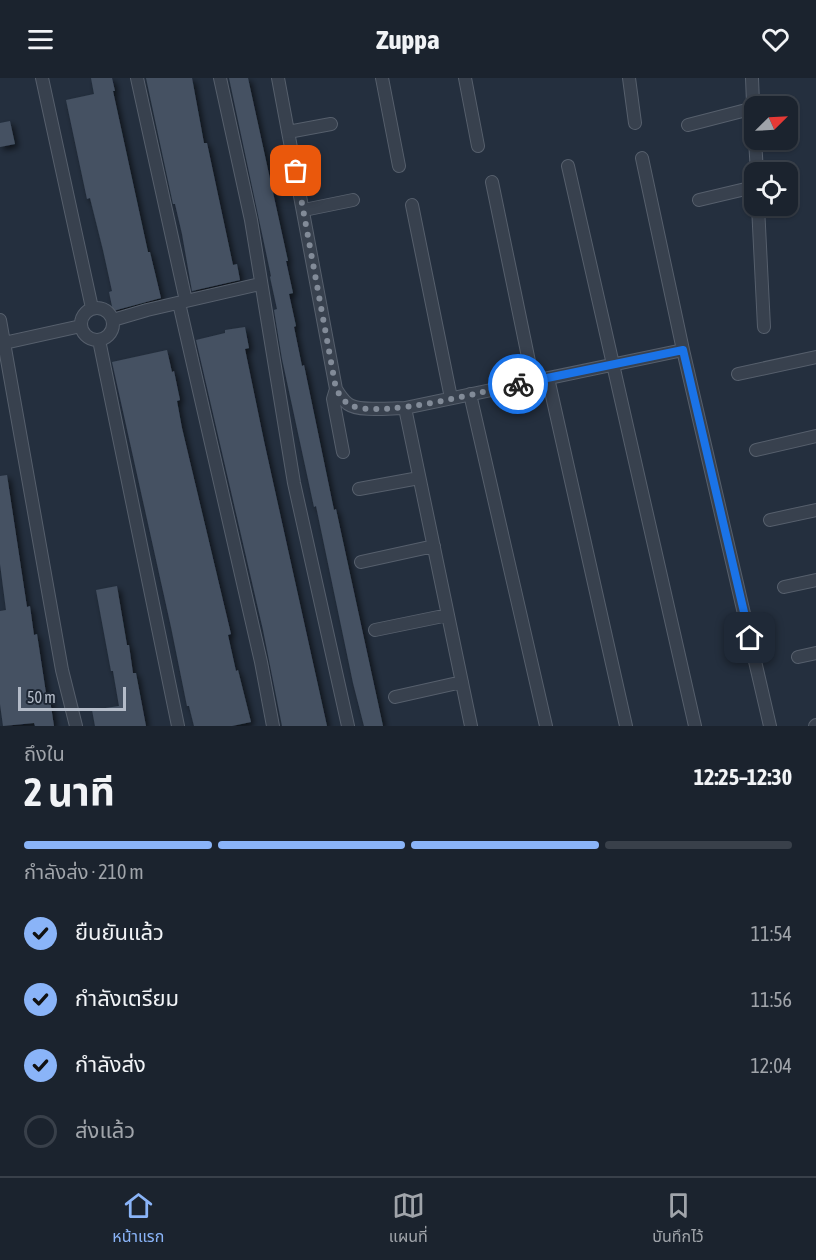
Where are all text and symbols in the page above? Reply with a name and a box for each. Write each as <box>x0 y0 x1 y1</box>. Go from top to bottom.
icon: menu <box>24 23 57 56</box>
icon: heart <box>759 23 792 56</box>
text: Zuppa <box>376 24 440 55</box>
north arrow <box>744 96 798 150</box>
map controls <box>744 96 798 216</box>
pin <box>270 145 321 196</box>
icon: bag <box>279 154 312 187</box>
button: locate <box>744 162 798 216</box>
courier <box>488 354 548 414</box>
icon: bike <box>502 368 535 401</box>
pin <box>724 612 775 663</box>
icon: home <box>733 621 766 654</box>
scale bar <box>18 684 126 712</box>
text: 50 m <box>27 688 56 706</box>
text: ถึงใน <box>24 742 65 765</box>
text: 12:25–12:30 <box>694 764 792 790</box>
text: 2 นาที <box>24 770 115 814</box>
text: กำลังส่ง · 210 m <box>24 860 144 883</box>
icon: check <box>24 917 57 950</box>
text: ยืนยันแล้ว <box>75 919 164 945</box>
text: 11:54 <box>751 922 792 945</box>
icon: check <box>24 983 57 1016</box>
text: กำลังเตรียม <box>75 985 179 1011</box>
text: 11:56 <box>751 988 792 1011</box>
icon: check <box>24 1049 57 1082</box>
text: กำลังส่ง <box>75 1051 146 1077</box>
text: 12:04 <box>750 1054 792 1077</box>
text: ส่งแล้ว <box>75 1117 135 1143</box>
tab: หน้าแรก <box>112 1189 164 1249</box>
tab: แผนที่ <box>389 1189 428 1249</box>
tab: บันทึกไว้ <box>652 1189 704 1249</box>

